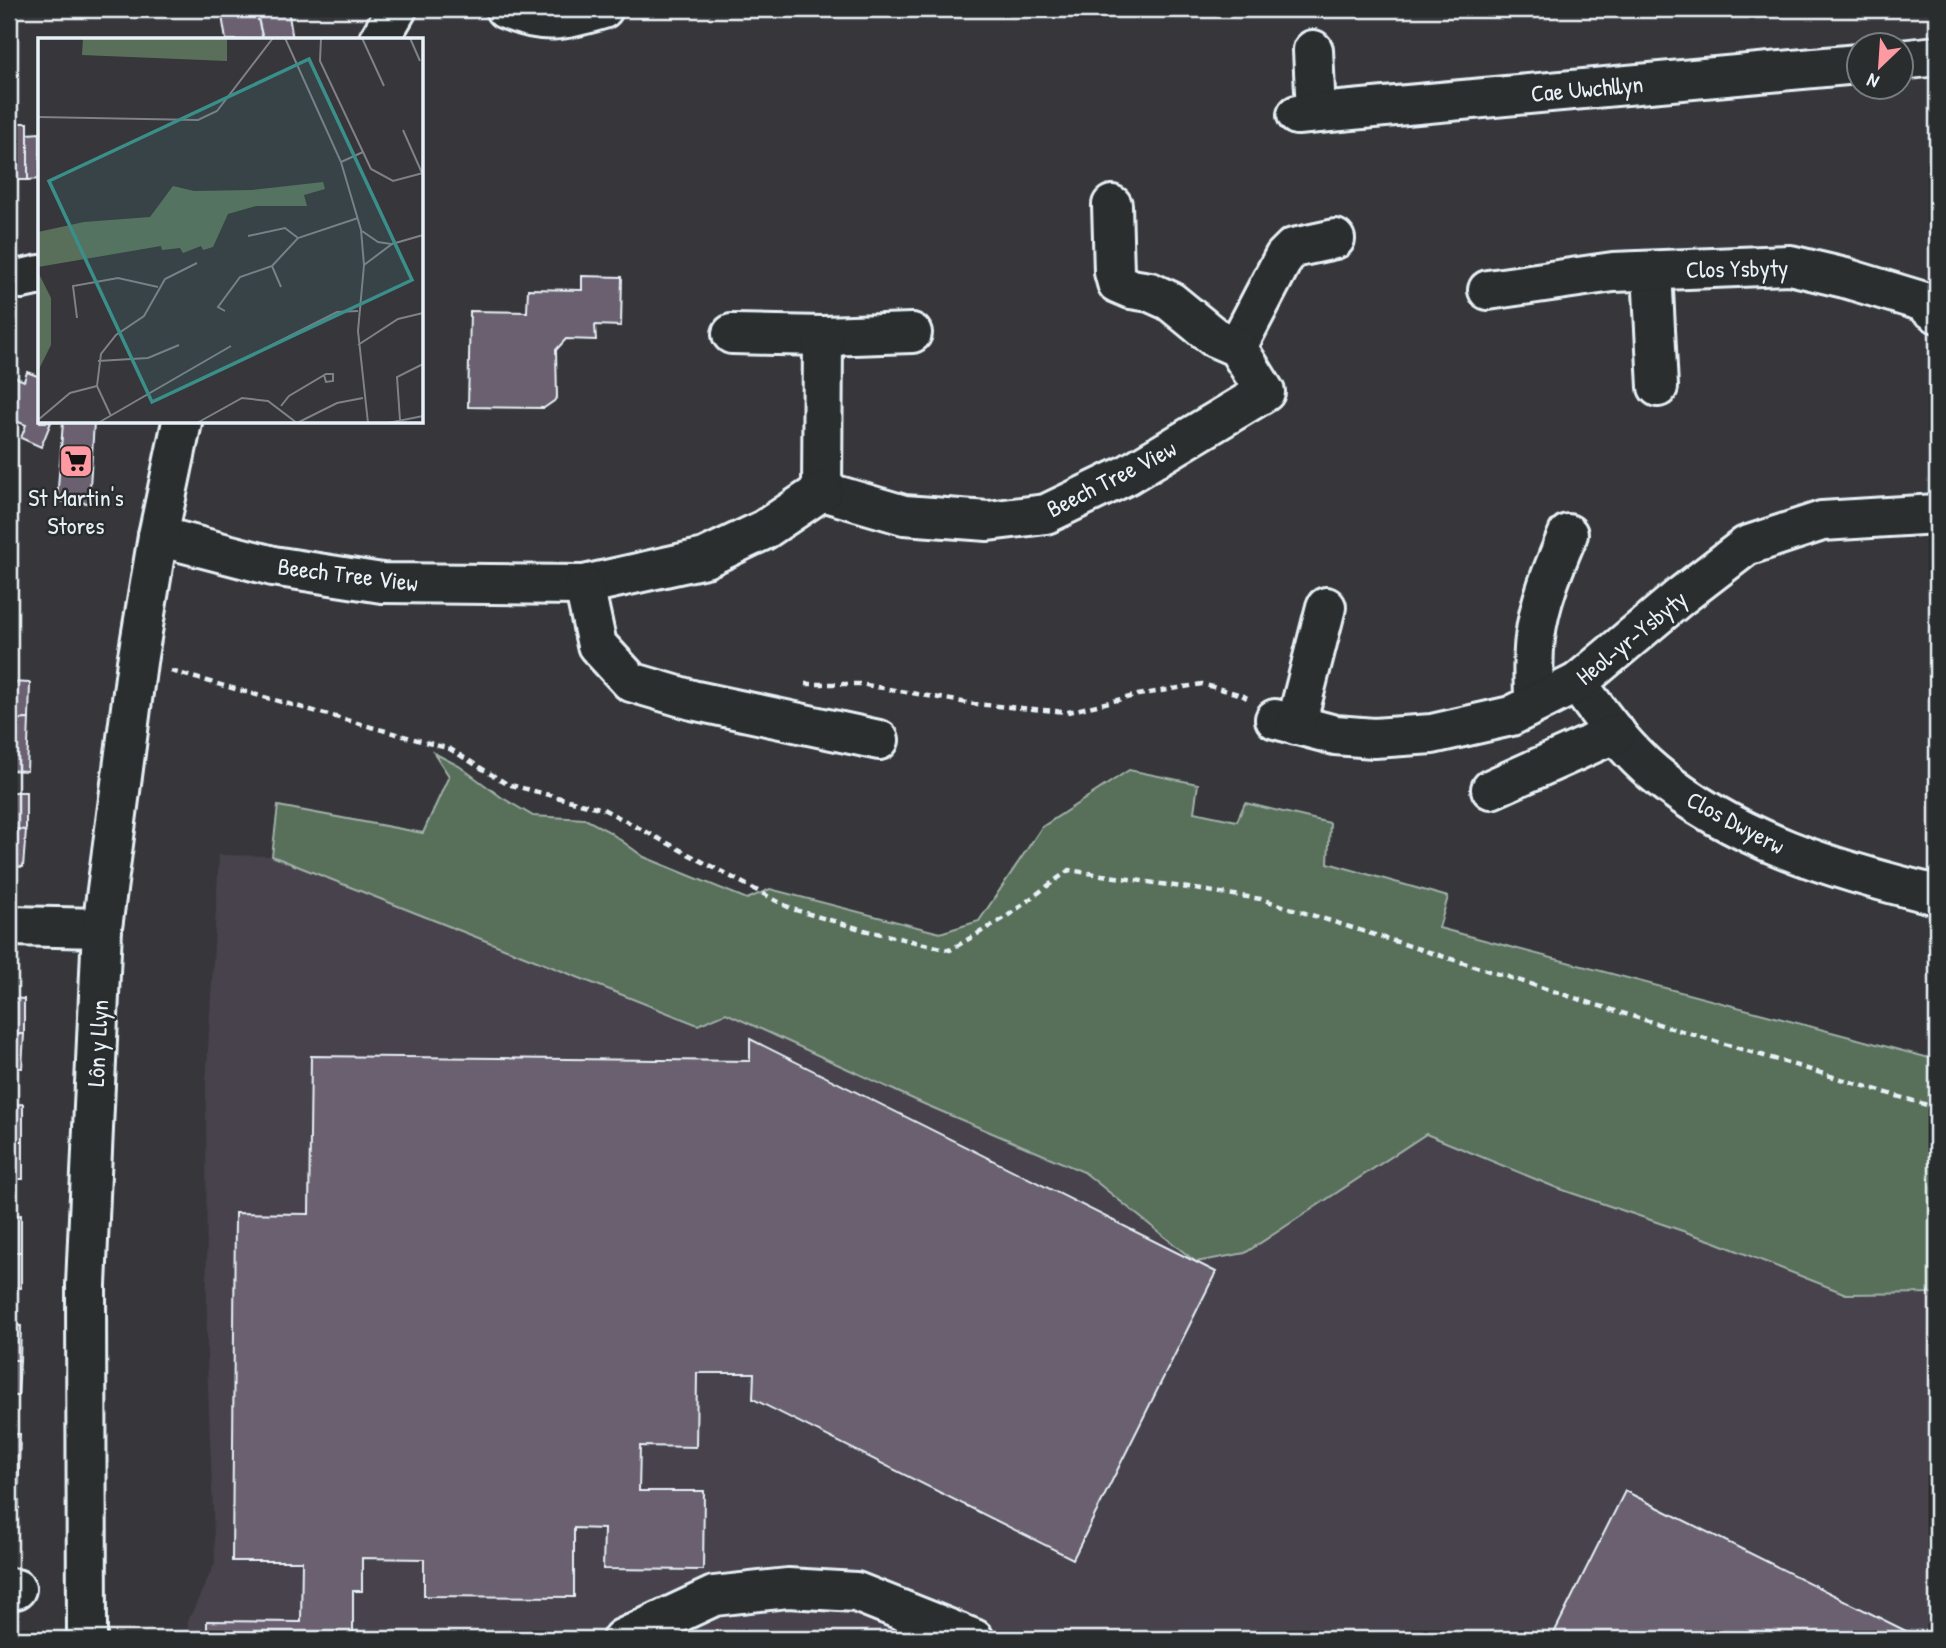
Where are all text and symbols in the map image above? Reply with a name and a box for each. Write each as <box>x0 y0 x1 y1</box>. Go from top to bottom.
north arrow <box>1844 32 1914 102</box>
inset map <box>38 38 424 424</box>
street label: Cae Uwchllyn <box>1529 67 1645 109</box>
text: N <box>1863 67 1883 95</box>
street label: Clos Ysbyty <box>1686 251 1788 285</box>
street label: Beech Tree View <box>1041 432 1181 524</box>
supermarket icon: St Martin's Stores <box>57 442 95 480</box>
place label: St Martin's Stores <box>28 481 124 541</box>
street label: Beech Tree View <box>276 550 420 598</box>
street label: Heol-yr-Ysbyty <box>1569 582 1693 692</box>
street label: Clos Dwyerw <box>1681 783 1791 861</box>
street label: Lôn y Llyn <box>79 999 115 1087</box>

